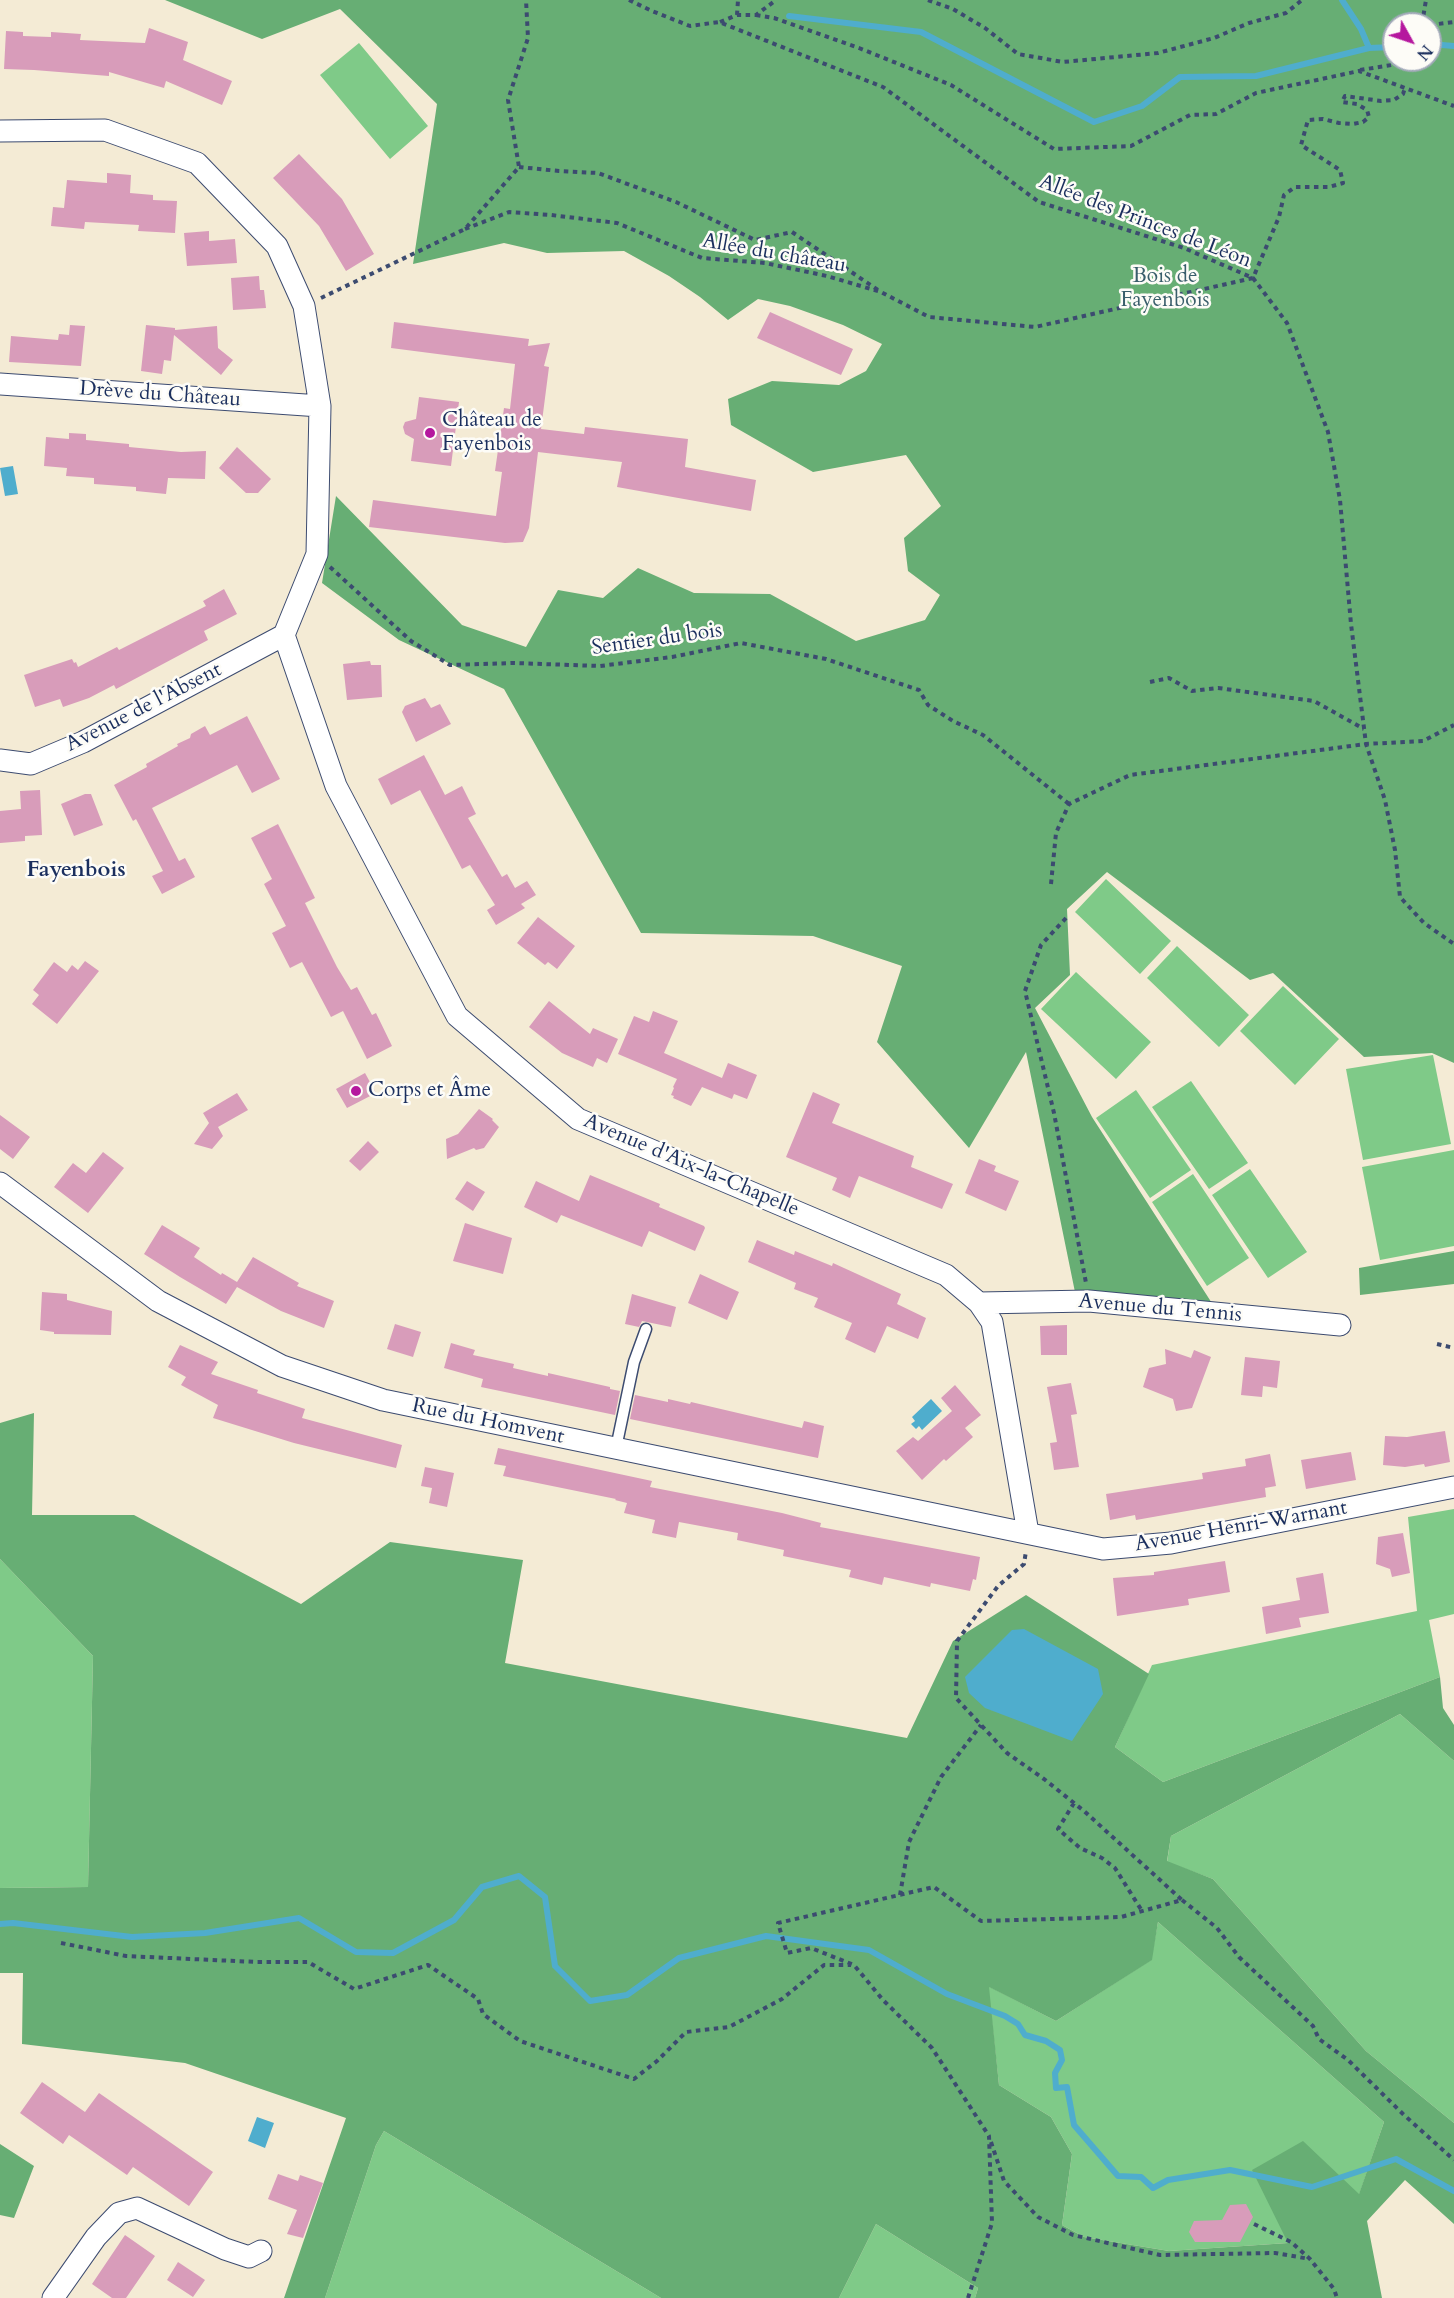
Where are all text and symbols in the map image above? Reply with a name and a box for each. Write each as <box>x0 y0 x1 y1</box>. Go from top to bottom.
north arrow <box>1382 12 1442 72</box>
text: N <box>1411 40 1437 65</box>
street label: Allée des Princes de Léon <box>1035 170 1255 274</box>
street label: Allée du château <box>700 229 848 279</box>
park label: Bois de Fayenbois <box>1120 264 1210 314</box>
street label: Drève du Château <box>78 377 242 413</box>
place label: Château de Fayenbois <box>442 408 542 458</box>
marker: Château de Fayenbois <box>423 426 437 440</box>
street label: Sentier du bois <box>590 618 724 662</box>
street label: Avenue de l'Absent <box>62 658 226 758</box>
district label: Fayenbois <box>26 858 126 884</box>
place label: Corps et Âme <box>368 1078 491 1104</box>
marker: Corps et Âme <box>349 1084 363 1098</box>
street label: Avenue d'Aix-la-Chapelle <box>579 1109 803 1223</box>
street label: Avenue du Tennis <box>1077 1289 1243 1329</box>
street label: Rue du Homvent <box>410 1394 566 1450</box>
street label: Avenue Henri-Warnant <box>1133 1496 1349 1558</box>

